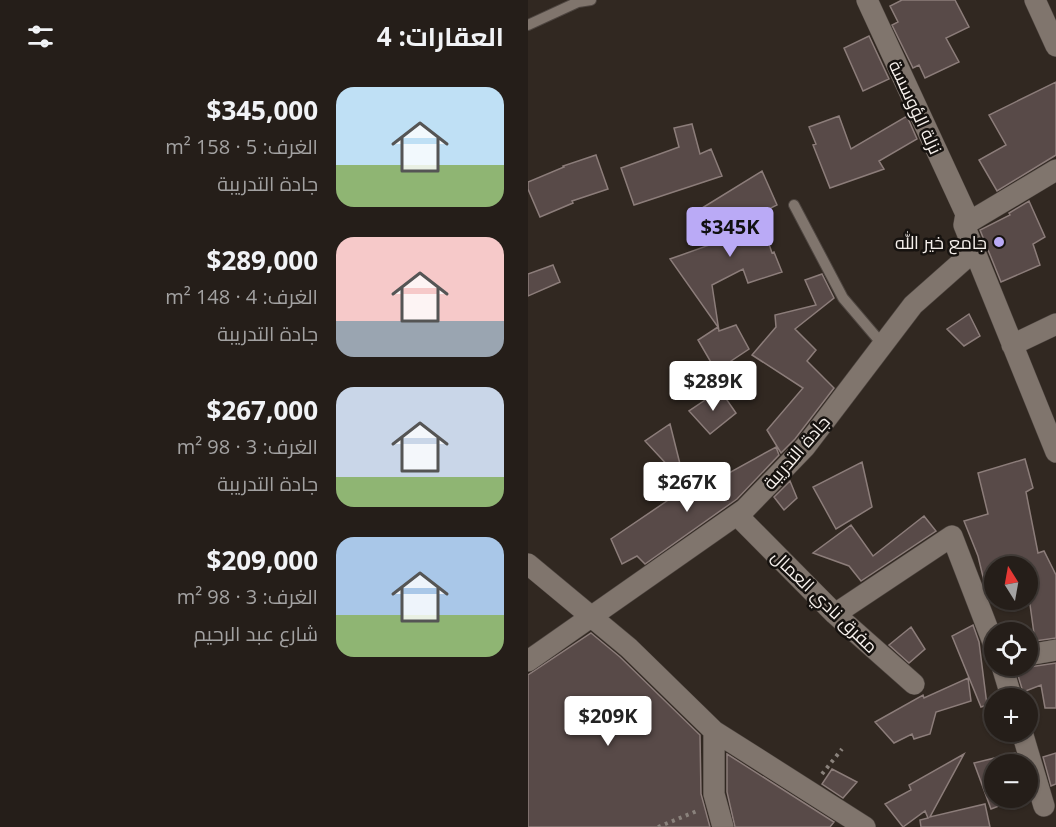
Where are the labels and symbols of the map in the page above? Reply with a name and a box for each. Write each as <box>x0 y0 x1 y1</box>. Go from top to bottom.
street label: نزلة الؤوسسة <box>884 56 948 158</box>
pin: $345K <box>688 207 772 258</box>
place label: جامع خير الله <box>895 230 987 255</box>
marker: جامع خير الله <box>992 235 1006 249</box>
pin: $289K <box>671 361 755 412</box>
street label: جادة التدريبة <box>757 410 835 494</box>
pin: $267K <box>645 462 729 513</box>
street label: مفرق نادي العمال <box>765 544 883 660</box>
north arrow <box>984 556 1038 610</box>
pin: $209K <box>566 696 650 747</box>

